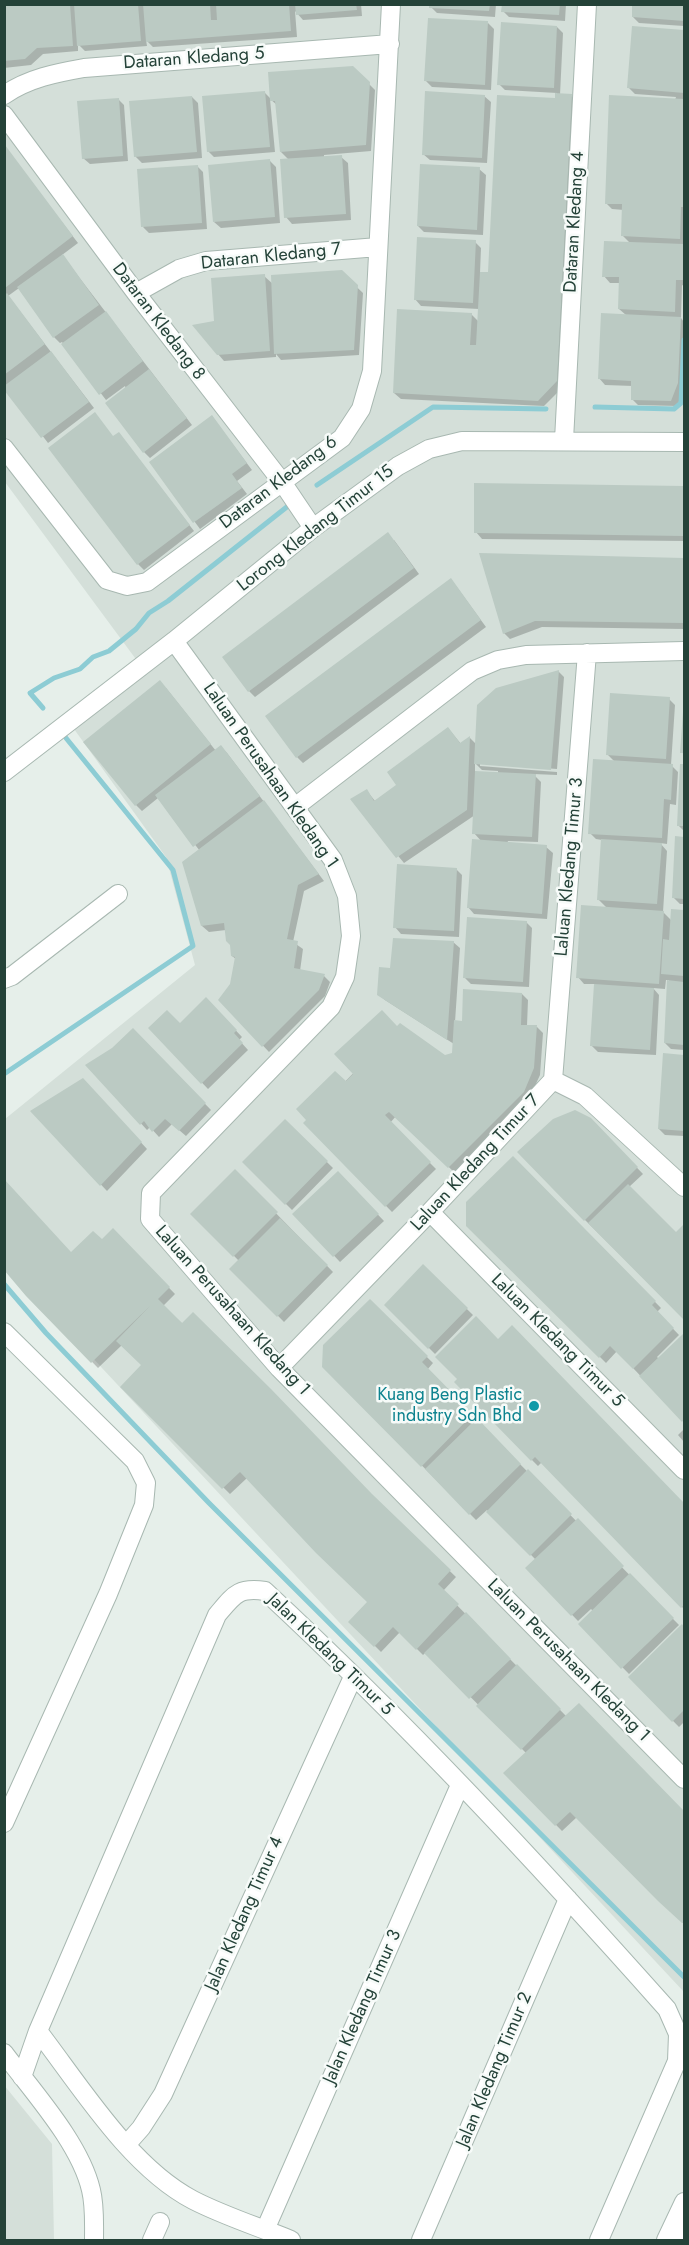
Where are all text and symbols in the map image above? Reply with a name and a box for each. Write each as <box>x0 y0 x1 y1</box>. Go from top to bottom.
street label: Dataran Kledang 5 <box>123 43 265 75</box>
street label: Dataran Kledang 4 <box>561 151 589 293</box>
street label: Dataran Kledang 7 <box>200 239 342 275</box>
street label: Dataran Kledang 8 <box>107 259 209 385</box>
street label: Dataran Kledang 6 <box>216 432 342 534</box>
street label: Lorong Kledang Timur 15 <box>233 461 399 597</box>
street label: Laluan Perusahaan Kledang 1 <box>198 679 342 873</box>
street label: Laluan Kledang Timur 3 <box>551 777 589 957</box>
street label: Laluan Kledang Timur 7 <box>407 1090 545 1236</box>
street label: Laluan Perusahaan Kledang 1 <box>150 1222 314 1400</box>
street label: Laluan Kledang Timur 5 <box>486 1270 628 1412</box>
place label: Kuang Beng Plastic industry Sdn Bhd <box>377 1385 522 1428</box>
marker: Kuang Beng Plastic industry Sdn Bhd <box>527 1399 541 1413</box>
street label: Laluan Perusahaan Kledang 1 <box>482 1575 654 1747</box>
street label: Jalan Kledang Timur 5 <box>263 1589 397 1721</box>
street label: Jalan Kledang Timur 4 <box>201 1833 289 1995</box>
street label: Jalan Kledang Timur 3 <box>319 1927 407 2087</box>
street label: Jalan Kledang Timur 2 <box>453 1989 537 2151</box>

